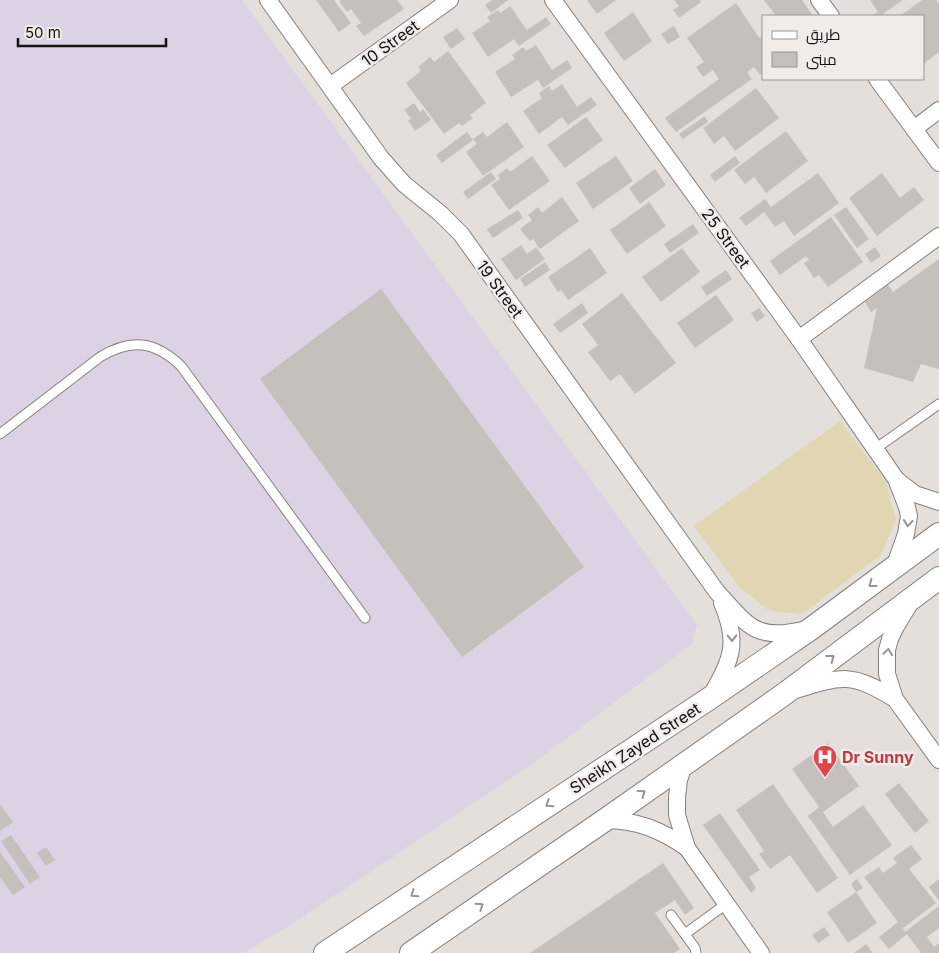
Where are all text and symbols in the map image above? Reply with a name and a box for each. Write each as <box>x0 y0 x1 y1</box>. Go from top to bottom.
scale bar <box>18 15 165 47</box>
street label: 10 Street <box>357 15 423 71</box>
legend <box>762 15 924 80</box>
text: 50 m <box>25 23 61 42</box>
text: طريق <box>806 25 840 45</box>
text: مبنى <box>806 50 837 70</box>
street label: 25 Street <box>698 204 754 272</box>
street label: 19 Street <box>472 256 528 322</box>
one-way arrow <box>903 520 914 528</box>
one-way arrow <box>868 578 878 587</box>
one-way arrow <box>726 634 737 642</box>
one-way arrow <box>882 647 892 656</box>
one-way arrow <box>825 656 834 664</box>
street label: Sheikh Zayed Street <box>566 698 704 798</box>
hospital icon: Dr Sunny <box>812 744 838 778</box>
place label: Dr Sunny <box>842 747 914 767</box>
one-way arrow <box>636 790 646 799</box>
one-way arrow <box>546 797 555 807</box>
one-way arrow <box>411 888 420 897</box>
one-way arrow <box>474 903 483 912</box>

